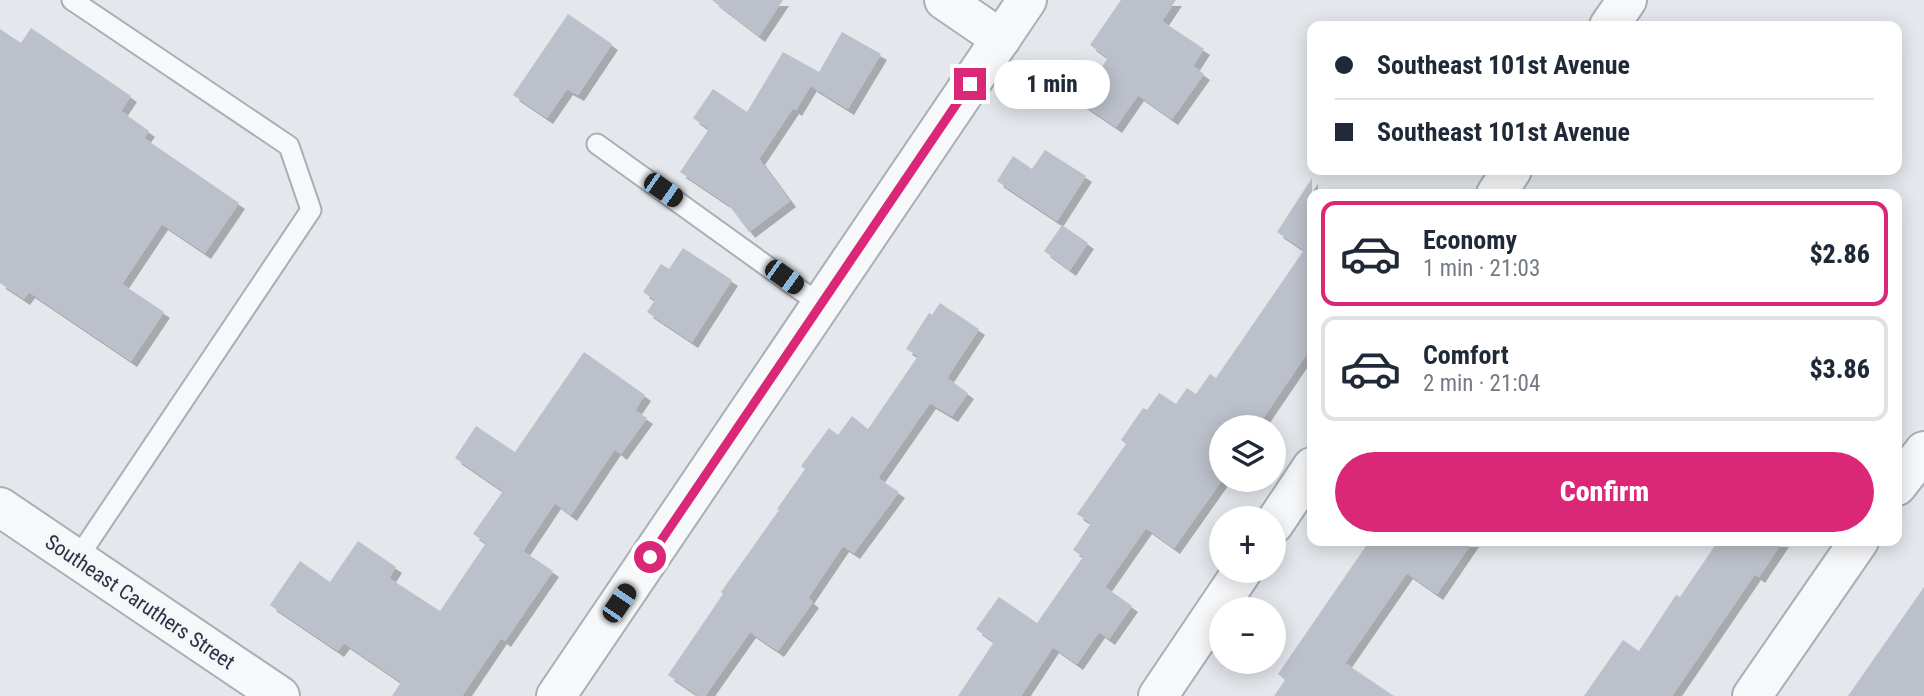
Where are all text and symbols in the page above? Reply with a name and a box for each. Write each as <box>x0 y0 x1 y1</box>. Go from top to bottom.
text: Southeast 101st Avenue <box>1377 50 1630 80</box>
callout: 1 min <box>995 60 1110 108</box>
route end <box>954 68 986 100</box>
text: 1 min <box>1026 71 1078 98</box>
text: Southeast 101st Avenue <box>1377 117 1630 147</box>
car <box>640 169 687 211</box>
icon: car <box>1339 222 1402 285</box>
text: Economy <box>1423 225 1517 255</box>
text: $2.86 <box>1809 239 1870 269</box>
text: 1 min · 21:03 <box>1423 255 1540 282</box>
car <box>761 256 808 298</box>
icon: car <box>1339 337 1402 400</box>
text: Comfort <box>1423 340 1509 370</box>
text: $3.86 <box>1809 354 1870 384</box>
text: 2 min · 21:04 <box>1423 370 1540 397</box>
map controls <box>1209 415 1286 674</box>
button: layers <box>1209 415 1286 492</box>
button: Confirm <box>1335 452 1874 532</box>
button: + <box>1209 506 1286 583</box>
street label: Southeast Caruthers Street <box>41 530 239 674</box>
route start <box>634 541 666 573</box>
car <box>599 580 640 626</box>
button: − <box>1209 597 1286 674</box>

